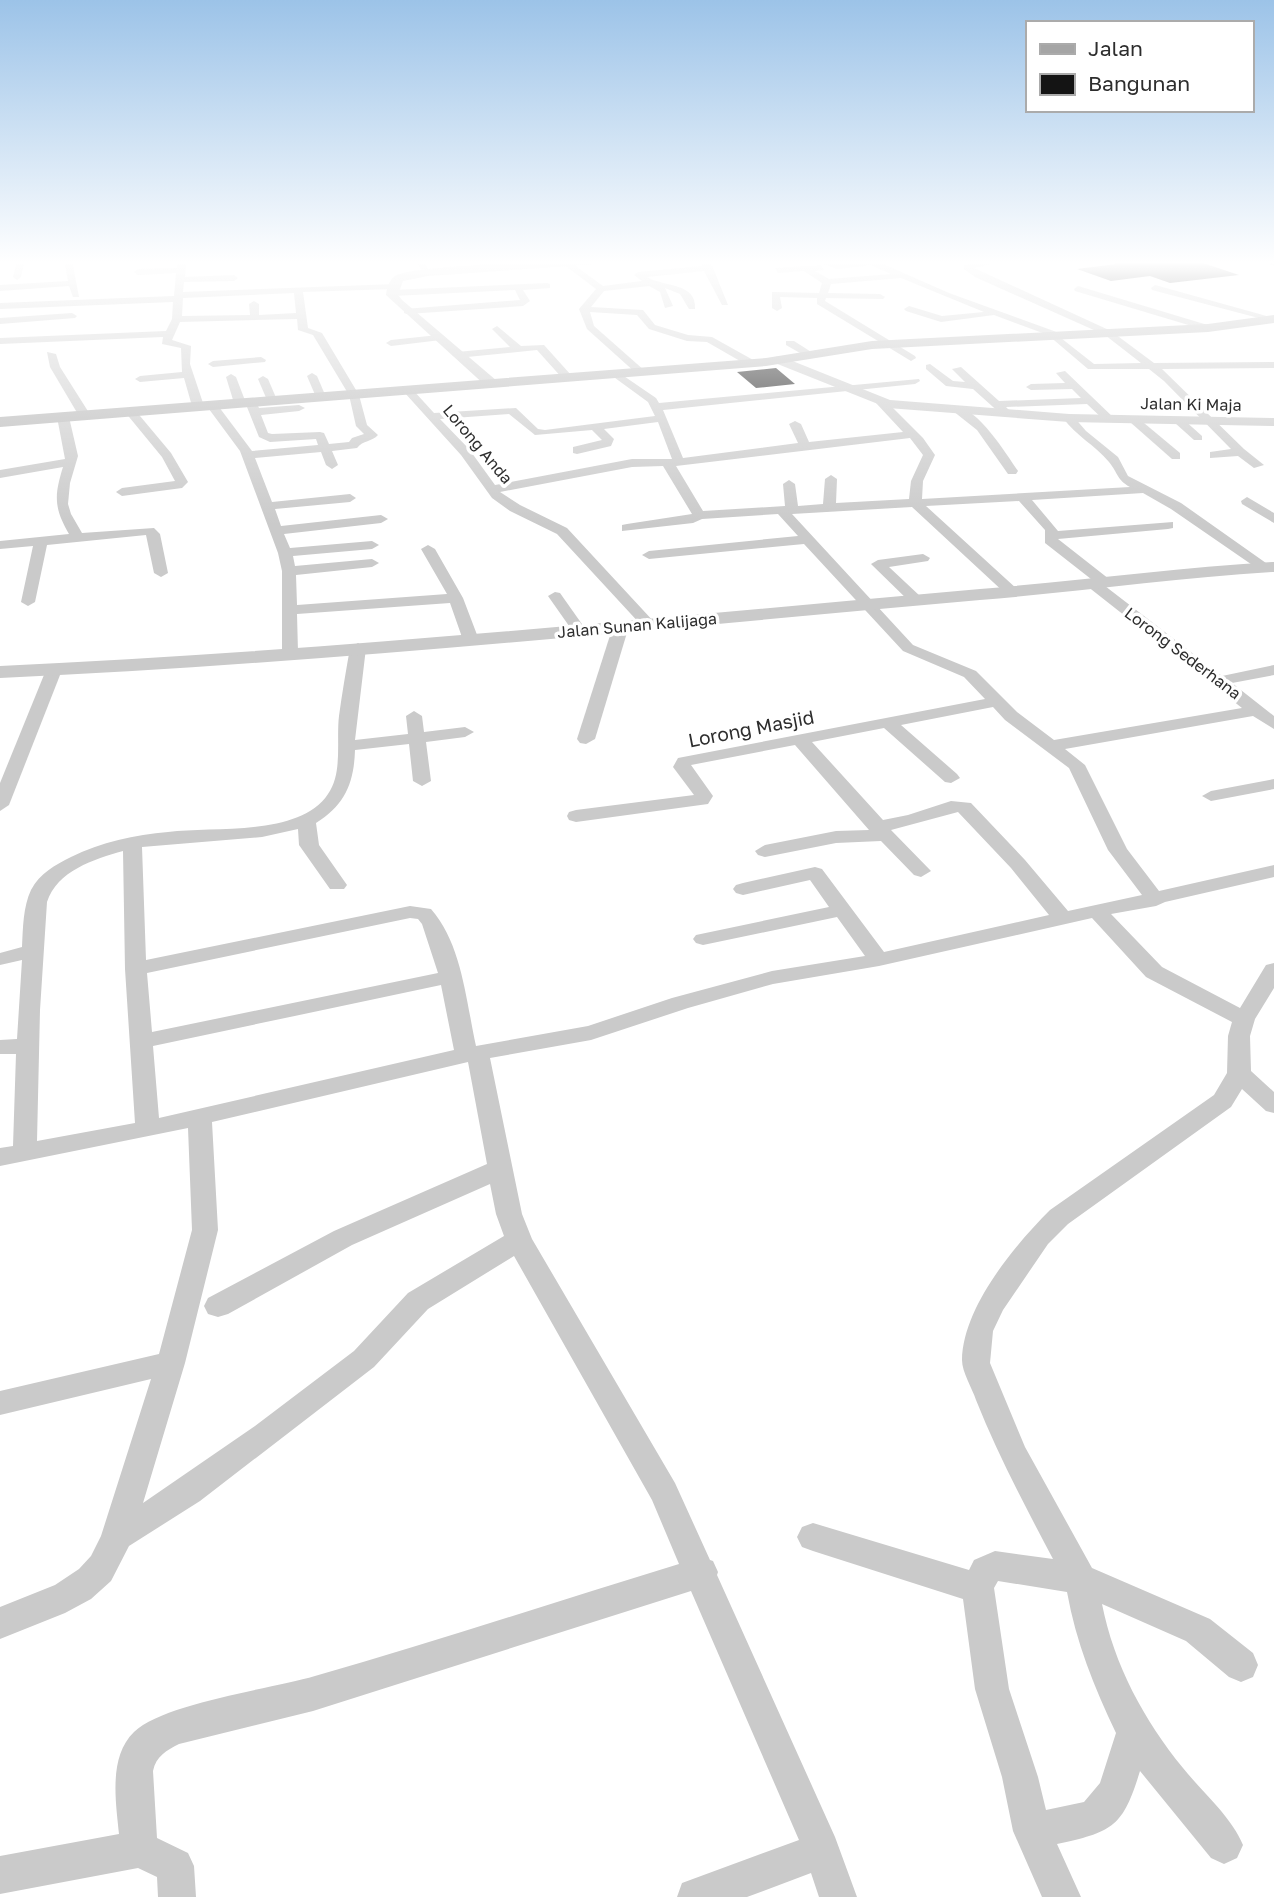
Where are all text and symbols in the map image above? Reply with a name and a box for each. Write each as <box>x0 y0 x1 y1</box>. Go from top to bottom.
legend <box>1026 21 1253 112</box>
text: Jalan <box>1088 35 1143 61</box>
text: Bangunan <box>1088 70 1190 96</box>
street label: Jalan Ki Maja <box>1140 393 1242 415</box>
street label: Lorong Anda <box>439 400 517 488</box>
street label: Lorong Sederhana <box>1121 603 1245 703</box>
street label: Jalan Sunan Kalijaga <box>556 608 718 642</box>
street label: Lorong Masjid <box>686 705 816 751</box>

